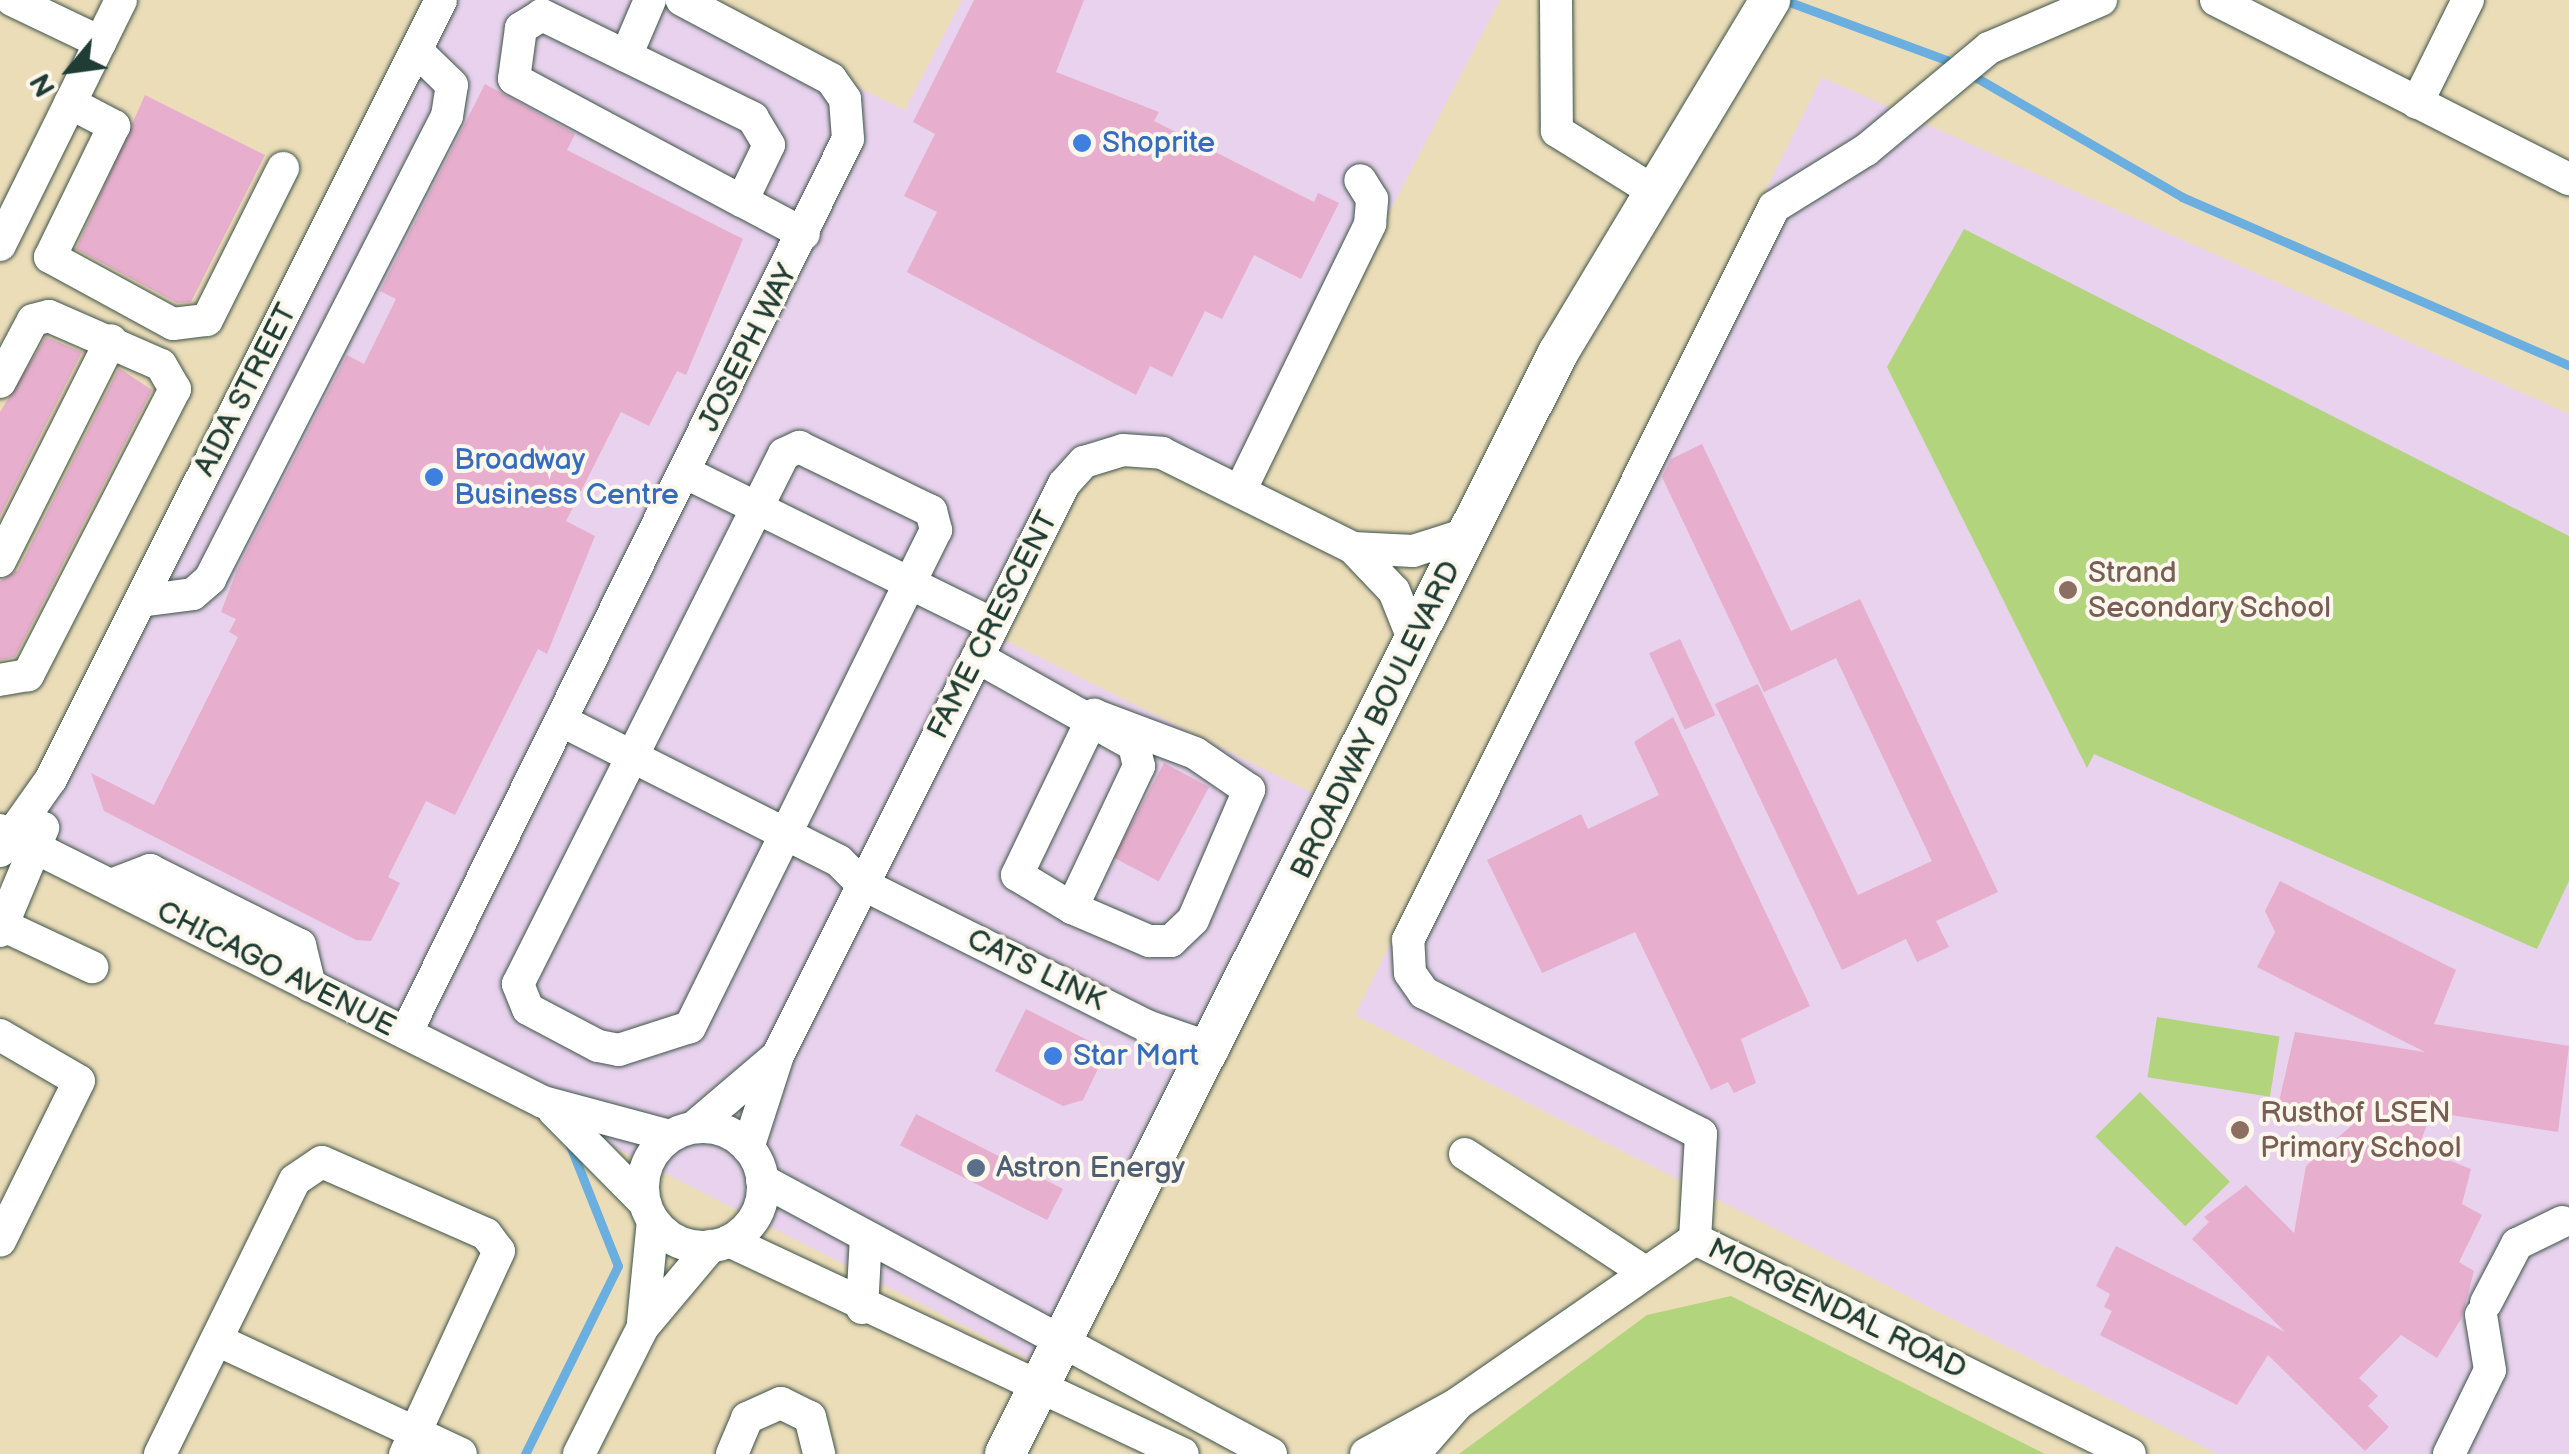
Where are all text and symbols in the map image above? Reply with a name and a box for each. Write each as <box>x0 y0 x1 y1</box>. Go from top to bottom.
north arrow <box>20 20 120 120</box>
text: N <box>24 68 63 102</box>
place label: Shoprite <box>1102 125 1215 161</box>
marker: Shoprite <box>1071 132 1093 154</box>
street label: JOSEPH WAY <box>690 258 806 438</box>
street label: AIDA STREET <box>187 297 305 483</box>
place label: Broadway Business Centre <box>454 442 679 512</box>
marker: Broadway Business Centre <box>423 466 445 488</box>
street label: FAME CRESCENT <box>920 505 1066 745</box>
street label: BROADWAY BOULEVARD <box>1283 555 1469 885</box>
place label: Strand Secondary School <box>2088 555 2333 626</box>
marker: Strand Secondary School <box>2057 579 2079 601</box>
street label: CHICAGO AVENUE <box>151 893 401 1045</box>
street label: CATS LINK <box>961 921 1111 1019</box>
place label: Star Mart <box>1073 1038 1199 1074</box>
marker: Star Mart <box>1042 1045 1064 1067</box>
place label: Rusthof LSEN Primary School <box>2260 1095 2464 1166</box>
marker: Rusthof LSEN Primary School <box>2229 1119 2251 1141</box>
place label: Astron Energy <box>996 1150 1185 1186</box>
marker: Astron Energy <box>965 1157 987 1179</box>
street label: MORGENDAL ROAD <box>1702 1231 1972 1387</box>

